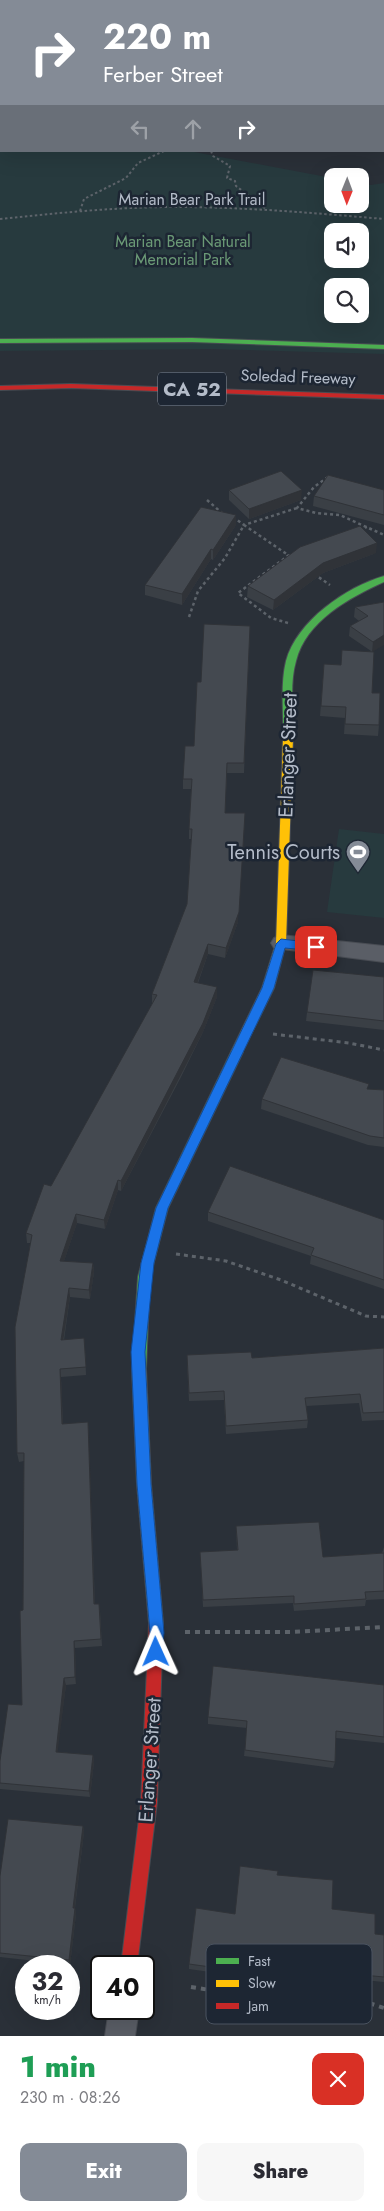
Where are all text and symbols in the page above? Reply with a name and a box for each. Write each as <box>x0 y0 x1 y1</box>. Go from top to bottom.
text: 220 m <box>103 12 211 62</box>
icon: right <box>20 20 85 85</box>
text: Ferber Street <box>103 58 223 90</box>
icon: left <box>126 115 154 143</box>
icon: ahead <box>179 115 207 143</box>
icon: right <box>232 115 260 143</box>
north arrow <box>324 168 369 212</box>
map controls <box>324 168 369 323</box>
street label: Marian Bear Park Trail <box>119 188 265 211</box>
button: sound <box>324 223 369 268</box>
park label: Marian Bear Natural Memorial Park <box>115 230 251 271</box>
button: search <box>324 278 369 323</box>
street label: Soledad Freeway <box>240 364 357 391</box>
road number: CA 52 <box>158 372 226 406</box>
street label: Erlanger Street <box>271 692 305 818</box>
place label: Tennis Courts <box>227 838 340 867</box>
sports icon: Tennis Courts <box>345 839 371 873</box>
pin <box>295 926 337 968</box>
icon: arrive <box>302 933 330 961</box>
position arrow <box>129 1625 181 1677</box>
street label: Erlanger Street <box>131 1697 169 1823</box>
legend <box>206 1944 372 2024</box>
text: Fast <box>248 1951 271 1971</box>
speed limit sign: 40 <box>90 1955 155 2020</box>
text: 32 <box>32 1963 63 1999</box>
text: Slow <box>248 1973 276 1993</box>
text: km/h <box>34 1991 61 2009</box>
text: Jam <box>246 1996 269 2016</box>
text: 1 min <box>20 2045 96 2088</box>
button: close <box>312 2053 364 2105</box>
text: 230 m · 08:26 <box>20 2086 121 2109</box>
button: Exit <box>20 2143 187 2201</box>
button: Share <box>197 2143 364 2201</box>

